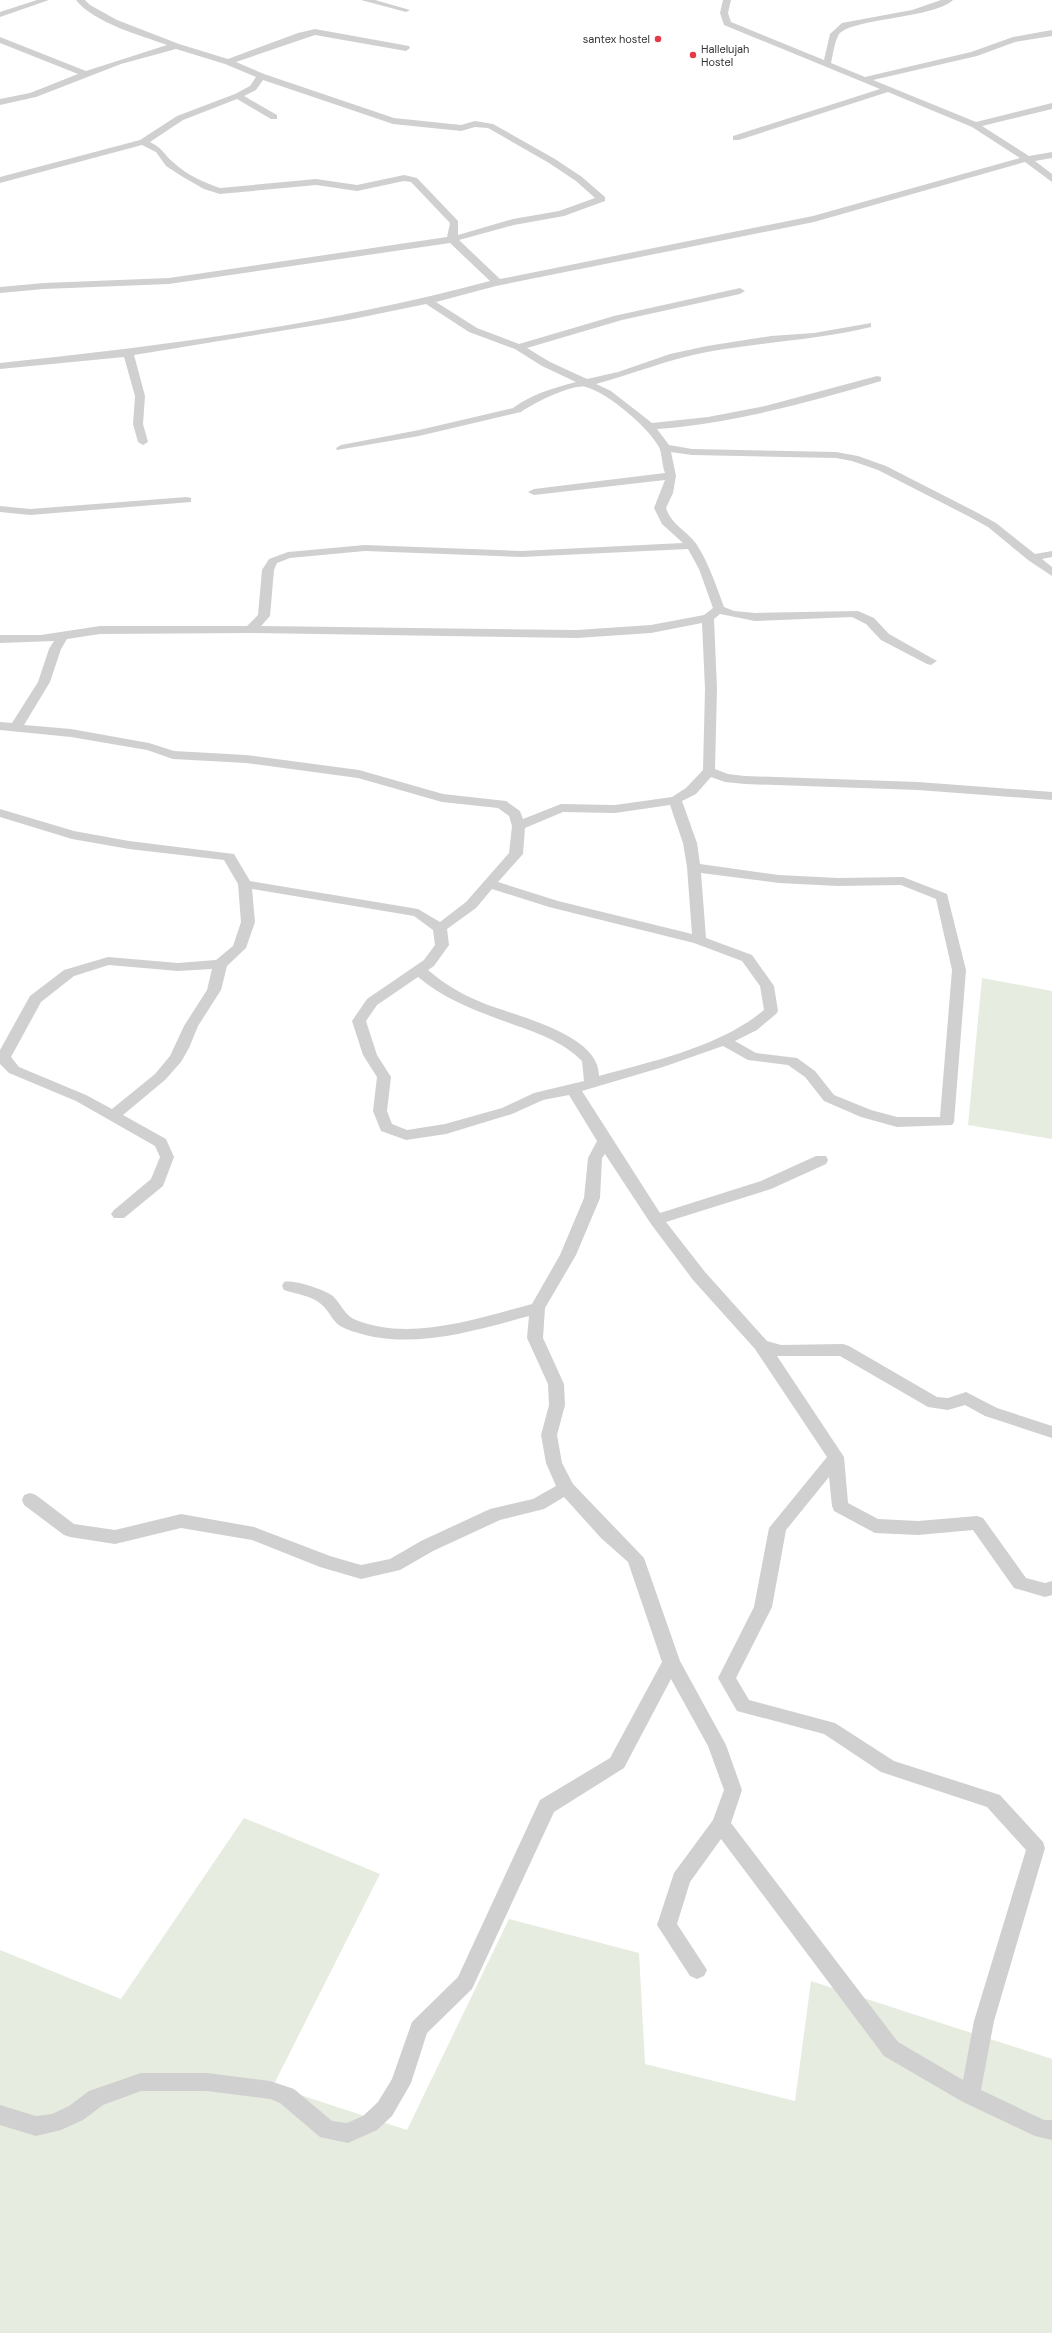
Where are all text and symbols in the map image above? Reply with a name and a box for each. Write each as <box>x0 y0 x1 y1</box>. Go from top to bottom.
place label: santex hostel <box>583 32 650 46</box>
marker: santex hostel <box>653 34 663 44</box>
place label: Hallelujah Hostel <box>701 42 749 69</box>
marker: Hallelujah Hostel <box>688 50 698 60</box>

